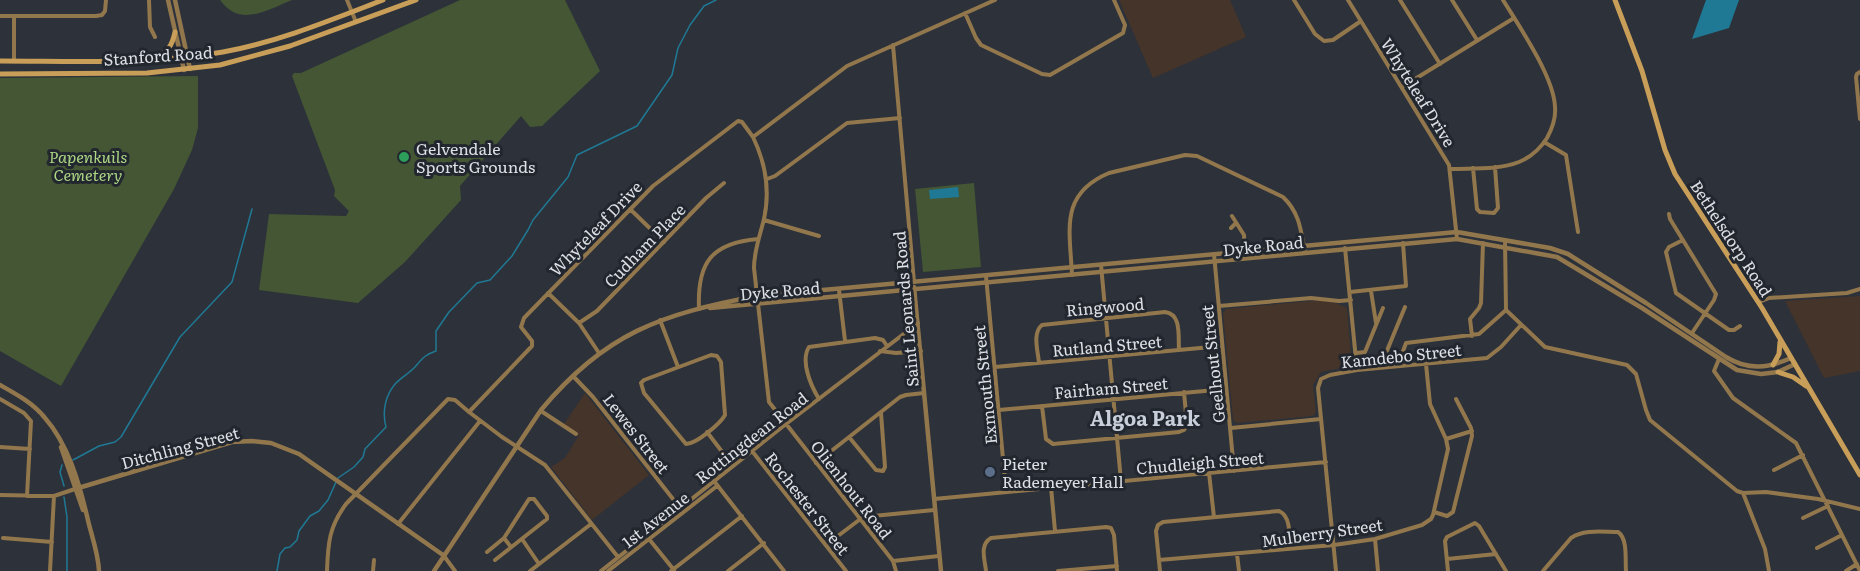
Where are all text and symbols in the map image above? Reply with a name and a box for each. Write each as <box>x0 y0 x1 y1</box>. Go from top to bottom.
street label: Whyteleaf Drive <box>1376 33 1462 151</box>
street label: Stanford Road <box>103 39 214 71</box>
place label: Gelvendale Sports Grounds <box>416 136 535 178</box>
park label: Papenkuils Cemetery <box>49 144 127 186</box>
marker: Gelvendale Sports Grounds <box>397 150 411 164</box>
street label: Whyteleaf Drive <box>543 175 647 281</box>
street label: Bethelsdorp Road <box>1685 175 1779 301</box>
street label: Cudham Place <box>598 198 690 292</box>
street label: Dyke Road <box>1222 229 1305 261</box>
street label: Saint Leonards Road <box>886 230 924 388</box>
street label: Dyke Road <box>739 275 821 305</box>
street label: Ringwood <box>1065 291 1145 321</box>
street label: Geelhout Street <box>1194 303 1230 424</box>
street label: Exmouth Street <box>966 324 1002 446</box>
street label: Rutland Street <box>1051 328 1163 362</box>
street label: Kamdebo Street <box>1339 337 1463 373</box>
street label: Fairham Street <box>1053 370 1169 404</box>
street label: Rottingdean Road <box>690 385 812 489</box>
street label: Lewes Street <box>598 388 676 479</box>
district label: Algoa Park <box>1090 402 1201 432</box>
street label: Ditchling Street <box>118 420 242 474</box>
street label: Olienhout Road <box>806 435 898 544</box>
street label: Chudleigh Street <box>1135 444 1265 480</box>
street label: Rochester Street <box>760 446 856 560</box>
place label: Pieter Rademeyer Hall <box>1002 451 1124 493</box>
marker: Pieter Rademeyer Hall <box>983 465 997 479</box>
street label: 1st Avenue <box>616 485 694 553</box>
street label: Mulberry Street <box>1260 512 1385 552</box>

